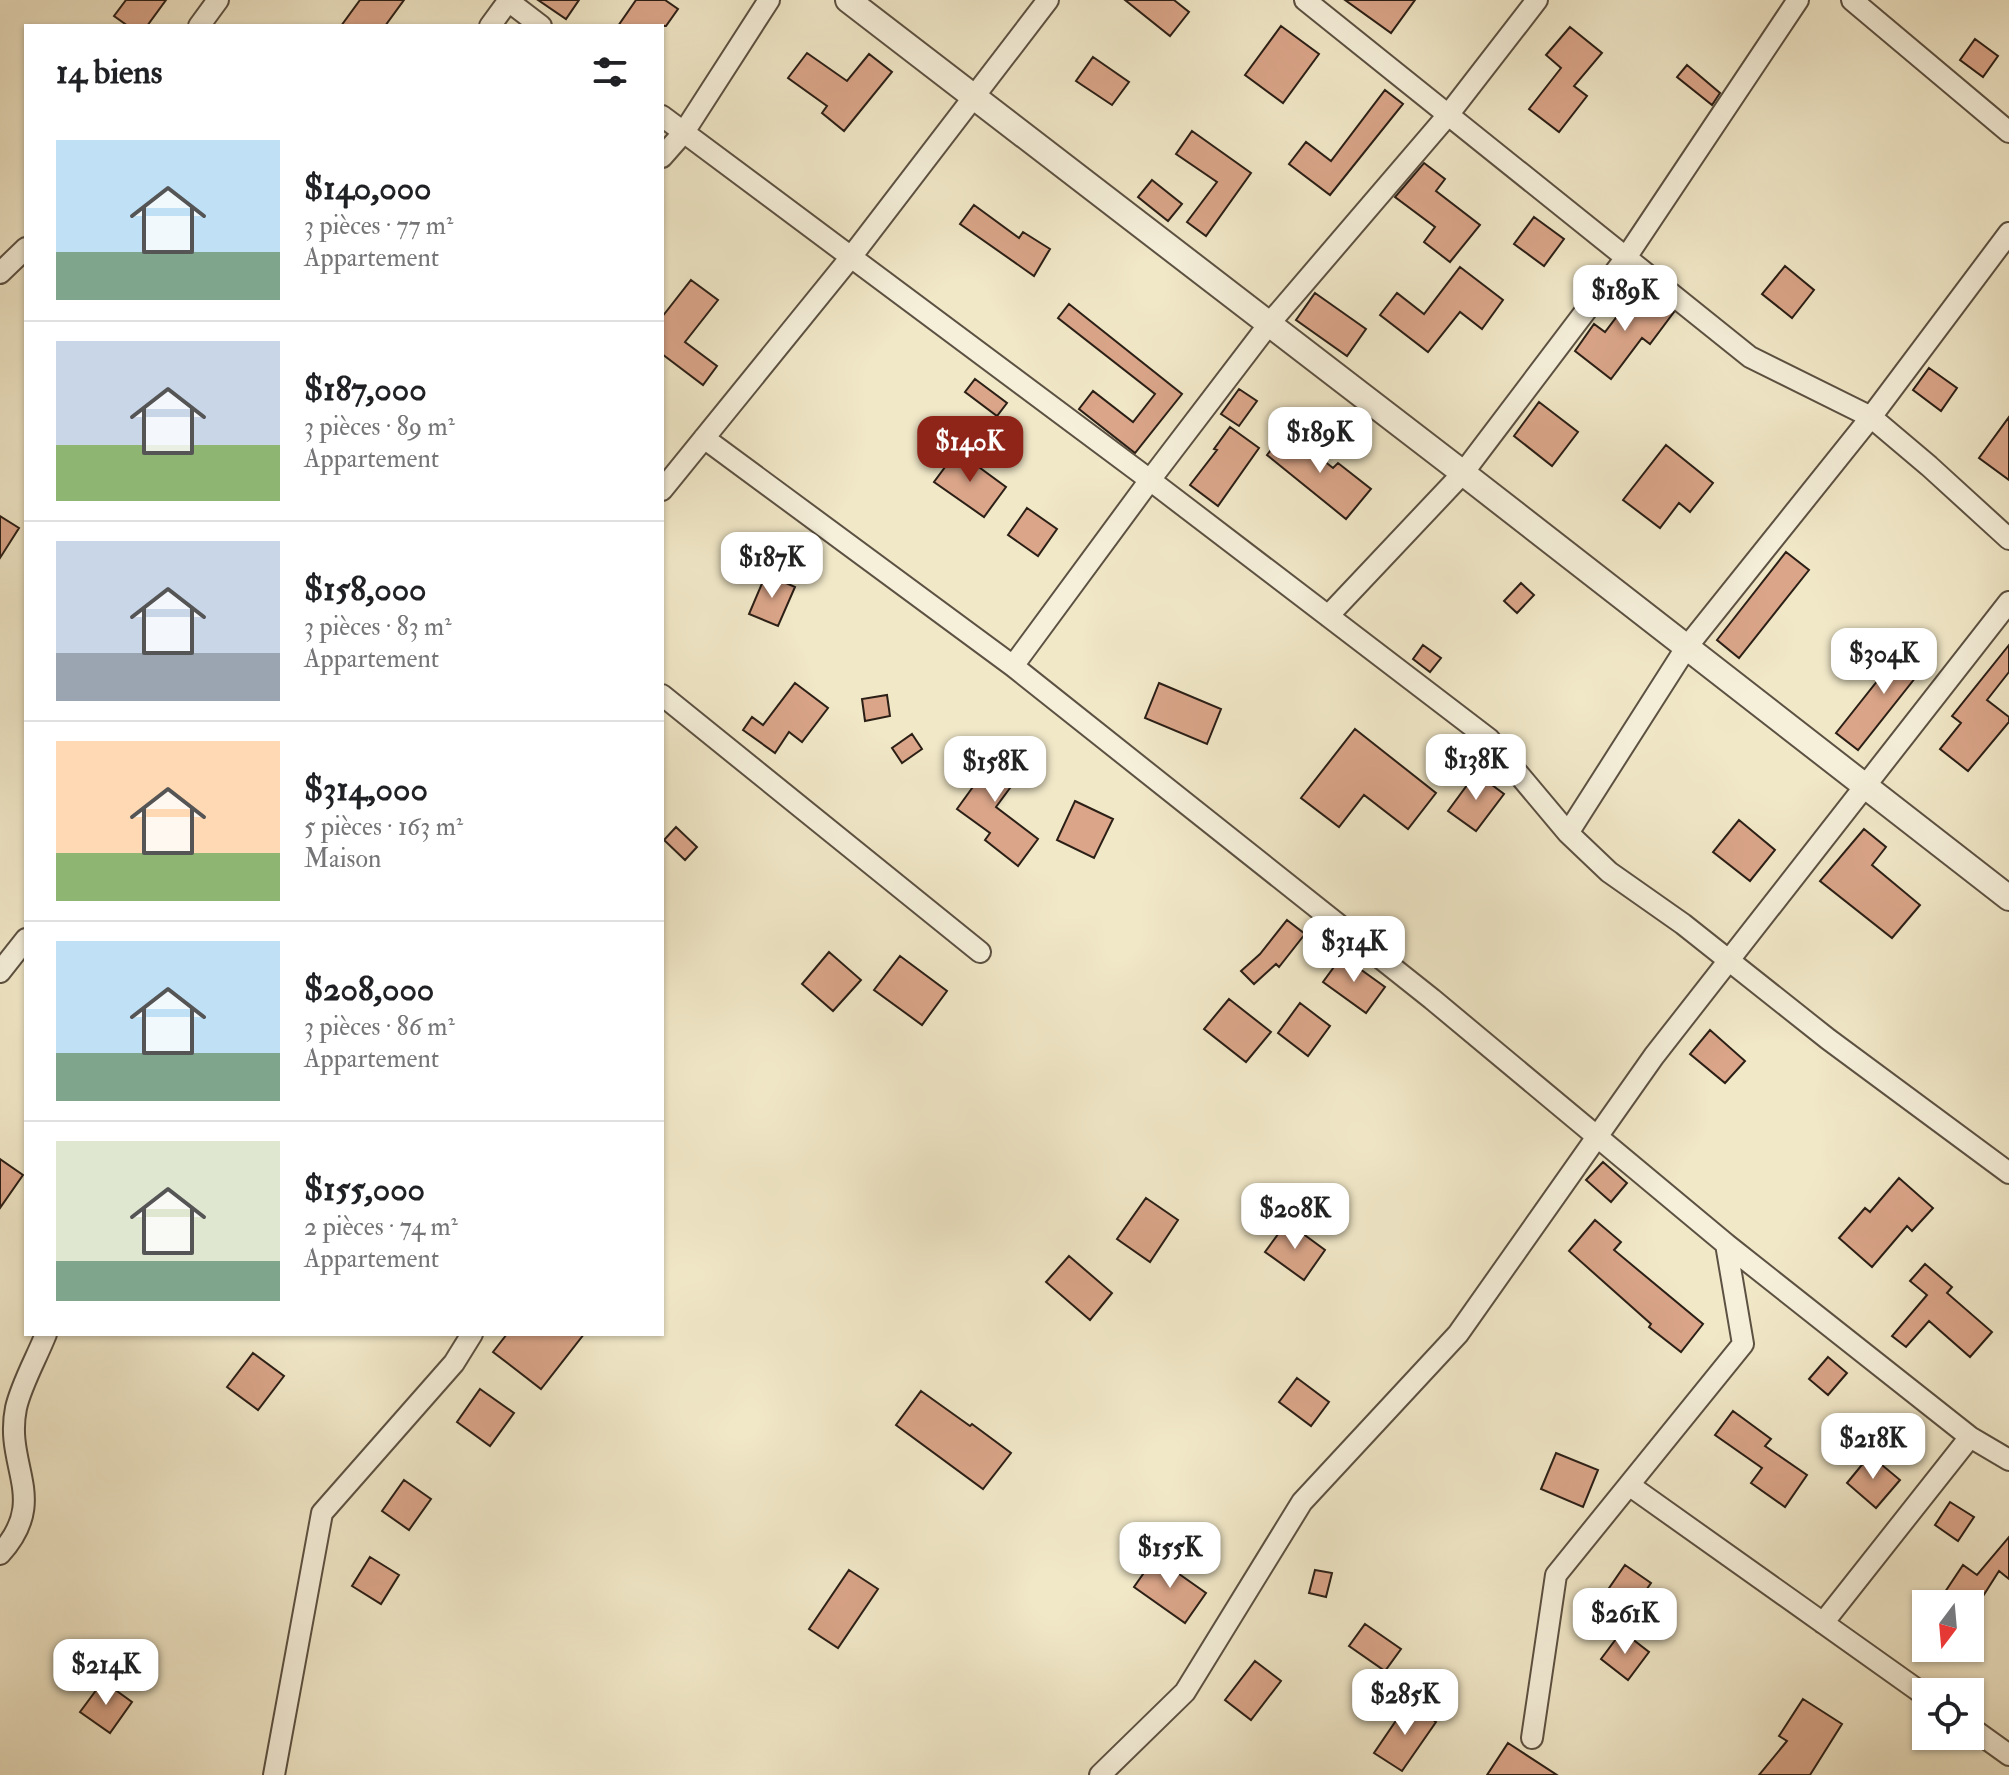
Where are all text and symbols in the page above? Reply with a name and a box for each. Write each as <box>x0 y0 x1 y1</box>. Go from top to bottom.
icon: filters <box>588 50 632 94</box>
text: 14 biens <box>56 51 162 94</box>
text: $140,000 <box>304 167 432 210</box>
icon: home <box>120 172 216 268</box>
text: 3 pièces · 77 m² <box>304 210 453 242</box>
text: Appartement <box>304 242 439 274</box>
pin: $189K <box>1569 265 1681 333</box>
text: $189K <box>1591 275 1659 307</box>
text: $187,000 <box>304 368 427 411</box>
icon: home <box>120 373 216 469</box>
pin: $189K <box>1264 407 1376 475</box>
text: 3 pièces · 89 m² <box>304 411 455 443</box>
pin: $140K <box>914 416 1026 484</box>
text: $189K <box>1286 417 1354 449</box>
text: $140K <box>935 426 1005 458</box>
text: Appartement <box>304 443 439 475</box>
pin: $187K <box>716 532 828 600</box>
text: $187K <box>739 542 805 574</box>
text: $158,000 <box>304 568 427 611</box>
icon: home <box>120 573 216 669</box>
text: 3 pièces · 83 m² <box>304 611 452 643</box>
pin: $304K <box>1828 628 1940 696</box>
text: $304K <box>1849 638 1919 670</box>
text: Appartement <box>304 643 439 675</box>
pin: $138K <box>1420 734 1532 802</box>
pin: $158K <box>939 736 1051 804</box>
text: $138K <box>1444 744 1508 776</box>
text: $158K <box>962 746 1028 778</box>
text: $314,000 <box>304 768 428 811</box>
icon: home <box>120 773 216 869</box>
text: 5 pièces · 163 m² <box>304 811 463 843</box>
text: Maison <box>304 843 381 875</box>
pin: $314K <box>1298 916 1410 984</box>
text: $314K <box>1321 926 1387 958</box>
text: $208,000 <box>304 968 434 1011</box>
icon: home <box>120 973 216 1069</box>
text: 3 pièces · 86 m² <box>304 1011 455 1043</box>
text: Appartement <box>304 1043 439 1075</box>
text: $155,000 <box>304 1168 425 1211</box>
icon: home <box>120 1173 216 1269</box>
pin: $208K <box>1239 1183 1351 1251</box>
text: $208K <box>1259 1193 1331 1225</box>
text: 2 pièces · 74 m² <box>304 1211 458 1243</box>
text: Appartement <box>304 1243 439 1275</box>
pin: $218K <box>1817 1413 1929 1481</box>
text: $218K <box>1839 1423 1907 1455</box>
pin: $155K <box>1114 1522 1226 1590</box>
text: $155K <box>1138 1532 1202 1564</box>
pin: $261K <box>1569 1588 1681 1656</box>
north arrow <box>1912 1590 1984 1662</box>
map controls <box>1912 1590 1984 1750</box>
text: $261K <box>1591 1598 1659 1630</box>
pin: $214K <box>50 1639 162 1707</box>
text: $214K <box>71 1649 141 1681</box>
pin: $285K <box>1349 1669 1461 1737</box>
button: locate <box>1912 1678 1984 1750</box>
text: $285K <box>1370 1679 1440 1711</box>

